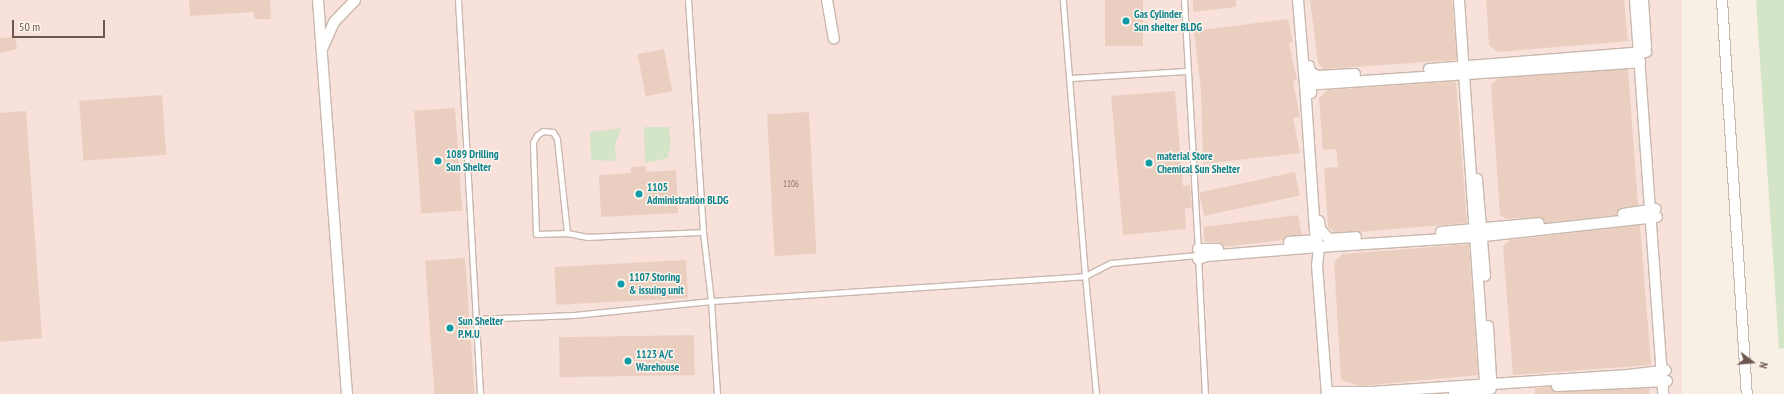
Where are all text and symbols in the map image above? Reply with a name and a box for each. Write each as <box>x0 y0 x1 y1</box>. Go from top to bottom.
place label: Gas Cylinder Sun shelter BLDG <box>1134 8 1202 34</box>
scale bar <box>14 12 107 38</box>
marker: Gas Cylinder Sun shelter BLDG <box>1121 16 1131 26</box>
text: 50 m <box>19 19 40 34</box>
place label: 1089 Drilling Sun Shelter <box>446 148 499 174</box>
place label: material Store Chemical Sun Shelter <box>1157 150 1240 176</box>
marker: 1089 Drilling Sun Shelter <box>433 156 443 166</box>
marker: material Store Chemical Sun Shelter <box>1144 158 1154 168</box>
house number: 1106 <box>783 179 799 189</box>
place label: 1105 Administration BLDG <box>647 181 729 207</box>
marker: 1105 Administration BLDG <box>634 189 644 199</box>
place label: 1107 Storing & issuing unit <box>629 271 684 297</box>
marker: 1107 Storing & issuing unit <box>616 279 626 289</box>
place label: Sun Shelter P.M.U <box>458 315 503 341</box>
marker: Sun Shelter P.M.U <box>445 323 455 333</box>
north arrow <box>1732 342 1772 382</box>
place label: 1123 A/C Warehouse <box>636 348 679 374</box>
marker: 1123 A/C Warehouse <box>623 356 633 366</box>
text: N <box>1756 361 1771 370</box>

